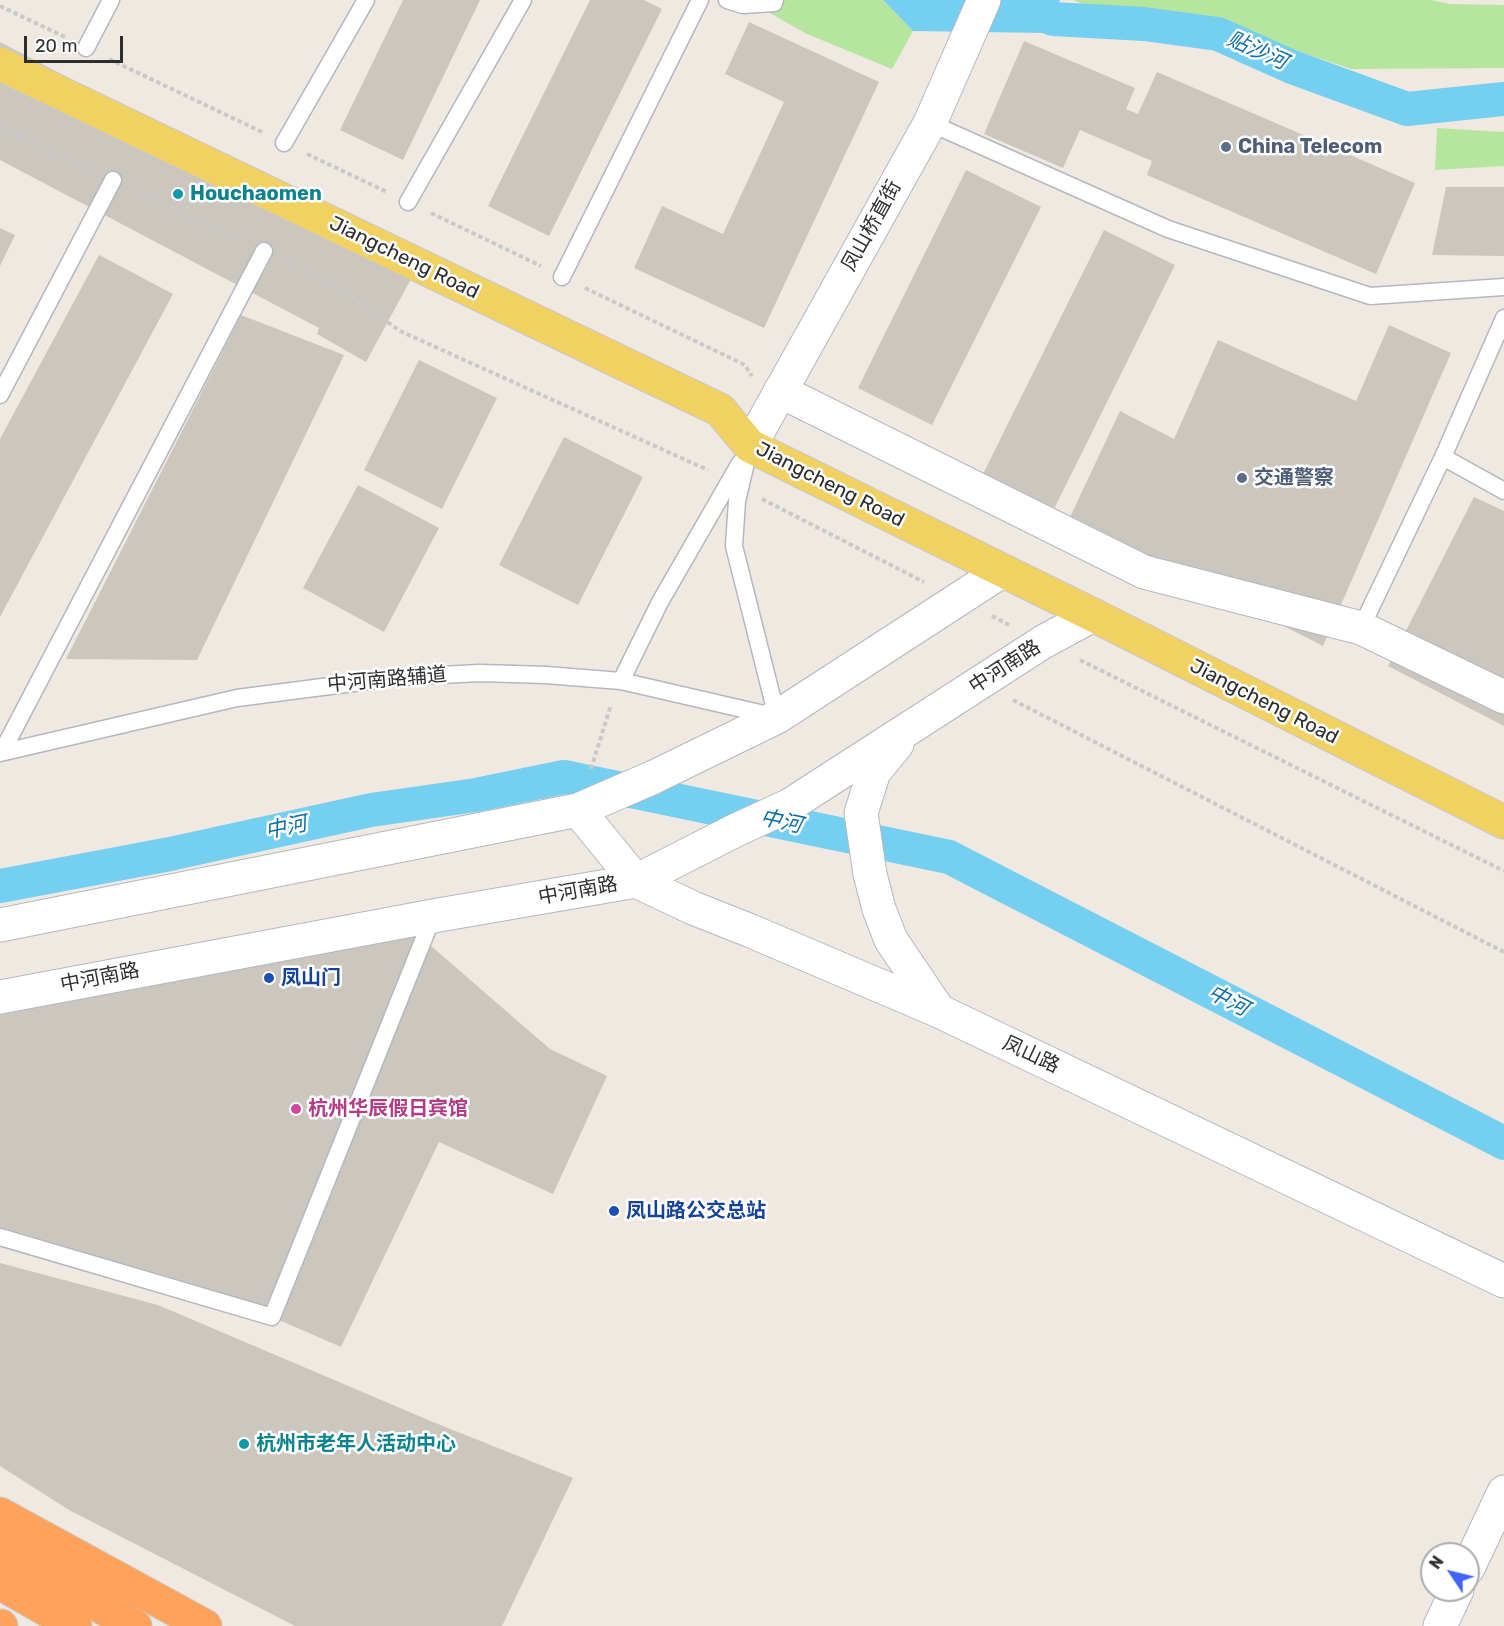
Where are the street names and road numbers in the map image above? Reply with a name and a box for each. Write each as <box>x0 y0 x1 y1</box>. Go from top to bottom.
street label: 凤山桥直街 <box>837 176 907 276</box>
street label: Jiangcheng Road <box>325 211 483 305</box>
street label: Jiangcheng Road <box>752 437 908 533</box>
street label: 中河南路 <box>965 635 1045 699</box>
street label: Jiangcheng Road <box>1186 654 1342 750</box>
street label: 中河南路辅道 <box>326 663 448 697</box>
street label: 中河南路 <box>537 872 619 910</box>
street label: 中河南路 <box>58 959 142 997</box>
street label: 凤山路 <box>999 1031 1063 1079</box>

